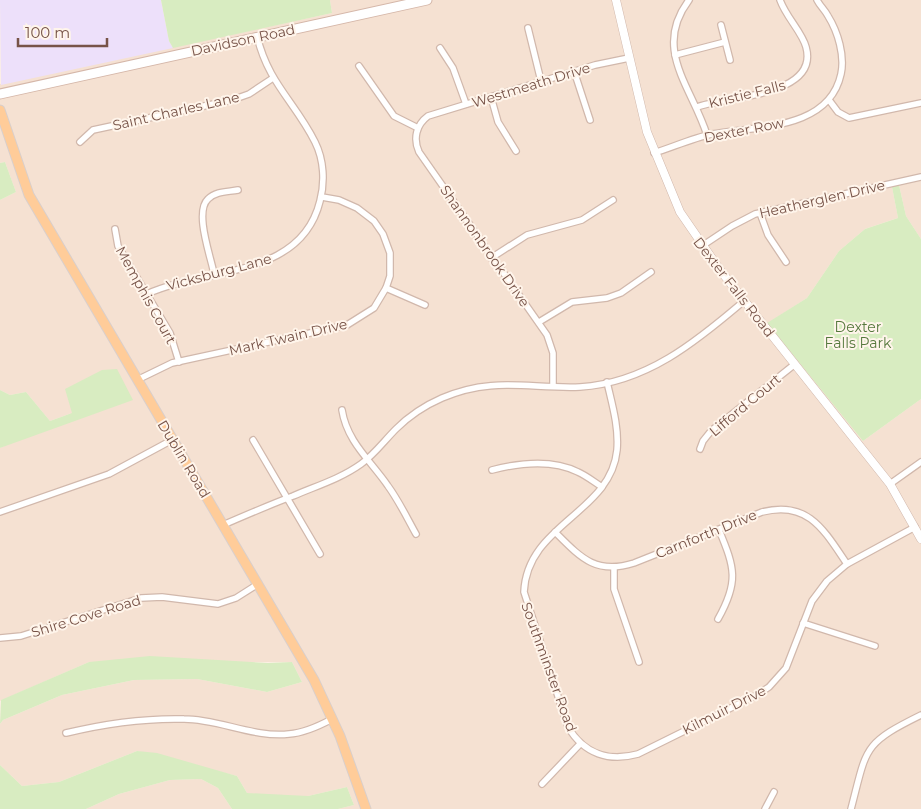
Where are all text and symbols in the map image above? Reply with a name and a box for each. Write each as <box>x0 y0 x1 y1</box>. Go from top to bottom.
scale bar <box>18 15 106 47</box>
street label: Davidson Road <box>189 20 297 60</box>
text: 100 m <box>25 23 70 42</box>
street label: Westmeath Drive <box>470 58 592 112</box>
street label: Kristie Falls <box>707 76 788 112</box>
street label: Saint Charles Lane <box>111 88 241 134</box>
street label: Dexter Row <box>702 113 786 147</box>
street label: Heatherglen Drive <box>757 176 887 222</box>
street label: Shannonbrook Drive <box>436 182 534 310</box>
street label: Dexter Falls Road <box>689 233 779 341</box>
street label: Memphis Court <box>112 243 180 347</box>
street label: Vicksburg Lane <box>164 249 274 295</box>
street label: Mark Twain Drive <box>227 315 349 359</box>
park label: Dexter Falls Park <box>825 318 892 352</box>
street label: Lifford Court <box>705 370 785 440</box>
street label: Dublin Road <box>154 417 214 501</box>
street label: Carnforth Drive <box>653 505 759 563</box>
street label: Shire Cove Road <box>29 591 143 641</box>
street label: Southminster Road <box>517 600 581 734</box>
street label: Kilmuir Drive <box>679 681 769 739</box>

